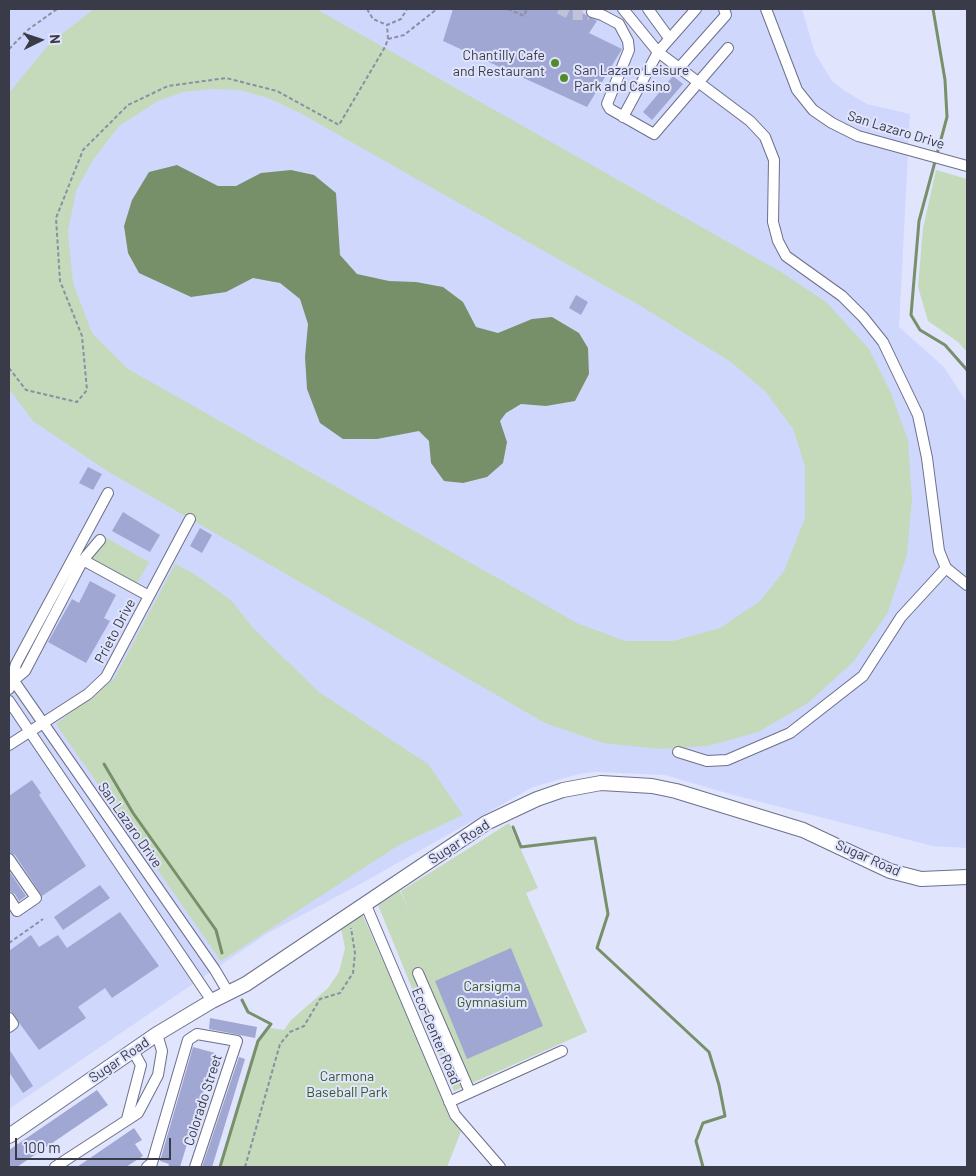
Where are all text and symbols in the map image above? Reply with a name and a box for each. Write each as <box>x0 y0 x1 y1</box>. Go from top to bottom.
north arrow <box>15 15 65 65</box>
text: N <box>47 34 64 44</box>
place label: Chantilly Cafe and Restaurant <box>453 47 545 80</box>
marker: Chantilly Cafe and Restaurant <box>549 57 561 69</box>
place label: San Lazaro Leisure Park and Casino <box>574 62 689 94</box>
marker: San Lazaro Leisure Park and Casino <box>558 72 570 84</box>
street label: San Lazaro Drive <box>845 107 947 153</box>
street label: Prieto Drive <box>91 596 139 666</box>
street label: San Lazaro Drive <box>94 779 166 871</box>
street label: Sugar Road <box>425 816 493 868</box>
street label: Sugar Road <box>833 836 903 880</box>
park label: Carsigma Gymnasium <box>457 978 527 1010</box>
street label: Eco-Center Road <box>408 985 464 1087</box>
street label: Sugar Road <box>86 1034 152 1086</box>
street label: Colorado Street <box>180 1052 226 1148</box>
park label: Carmona Baseball Park <box>306 1068 388 1100</box>
scale bar <box>18 1128 174 1160</box>
text: 100 m <box>23 1138 61 1156</box>

